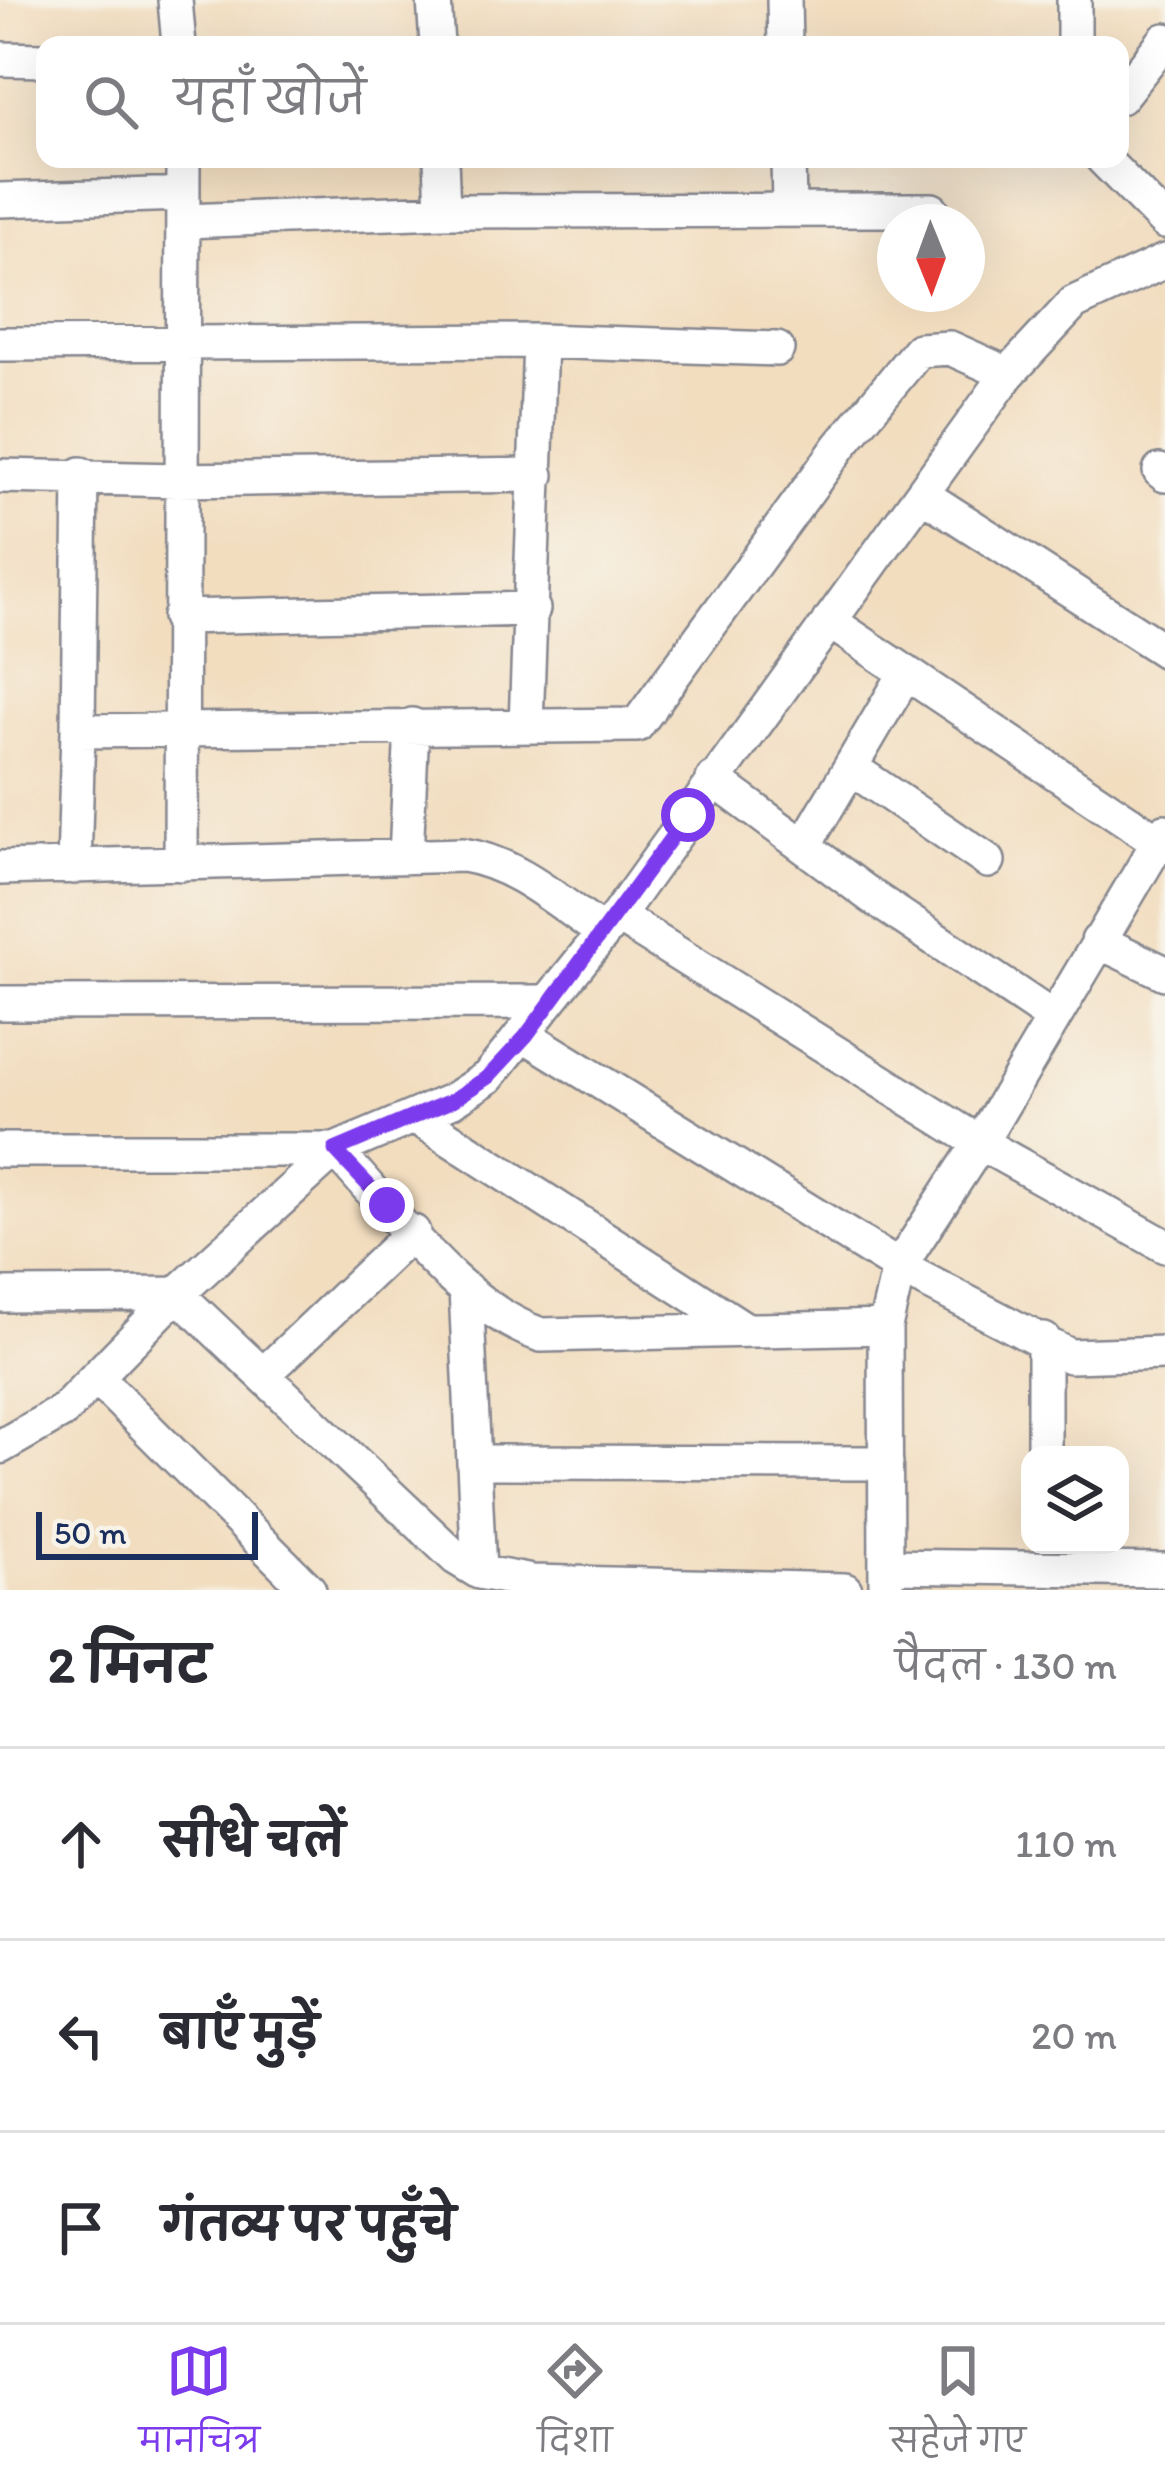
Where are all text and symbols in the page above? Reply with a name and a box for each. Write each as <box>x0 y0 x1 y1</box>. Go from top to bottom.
search box <box>36 36 1129 168</box>
icon: search <box>78 69 144 135</box>
text: यहाँ खोजें <box>174 71 366 125</box>
north arrow <box>877 204 985 312</box>
route start <box>661 788 715 842</box>
route end <box>360 1178 414 1232</box>
map controls <box>1021 1446 1129 1554</box>
button: layers <box>1021 1446 1129 1554</box>
scale bar <box>36 1506 258 1559</box>
text: 50 m <box>54 1513 127 1552</box>
text: 2 मिनट <box>48 1634 210 1695</box>
text: पैदल · 130 m <box>895 1642 1117 1689</box>
icon: ahead <box>48 1811 114 1877</box>
text: सीधे चलें <box>162 1813 345 1867</box>
text: 110 m <box>1015 1820 1117 1867</box>
icon: left <box>48 2003 114 2069</box>
text: बाएँ मुड़ें <box>162 2005 319 2059</box>
text: 20 m <box>1031 2012 1117 2059</box>
icon: arrive <box>48 2195 114 2261</box>
text: गंतव्य पर पहुँचे <box>162 2197 456 2251</box>
tab: मानचित्र <box>139 2338 260 2477</box>
tab: दिशा <box>538 2338 612 2477</box>
tab: सहेजे गए <box>890 2338 1026 2477</box>

